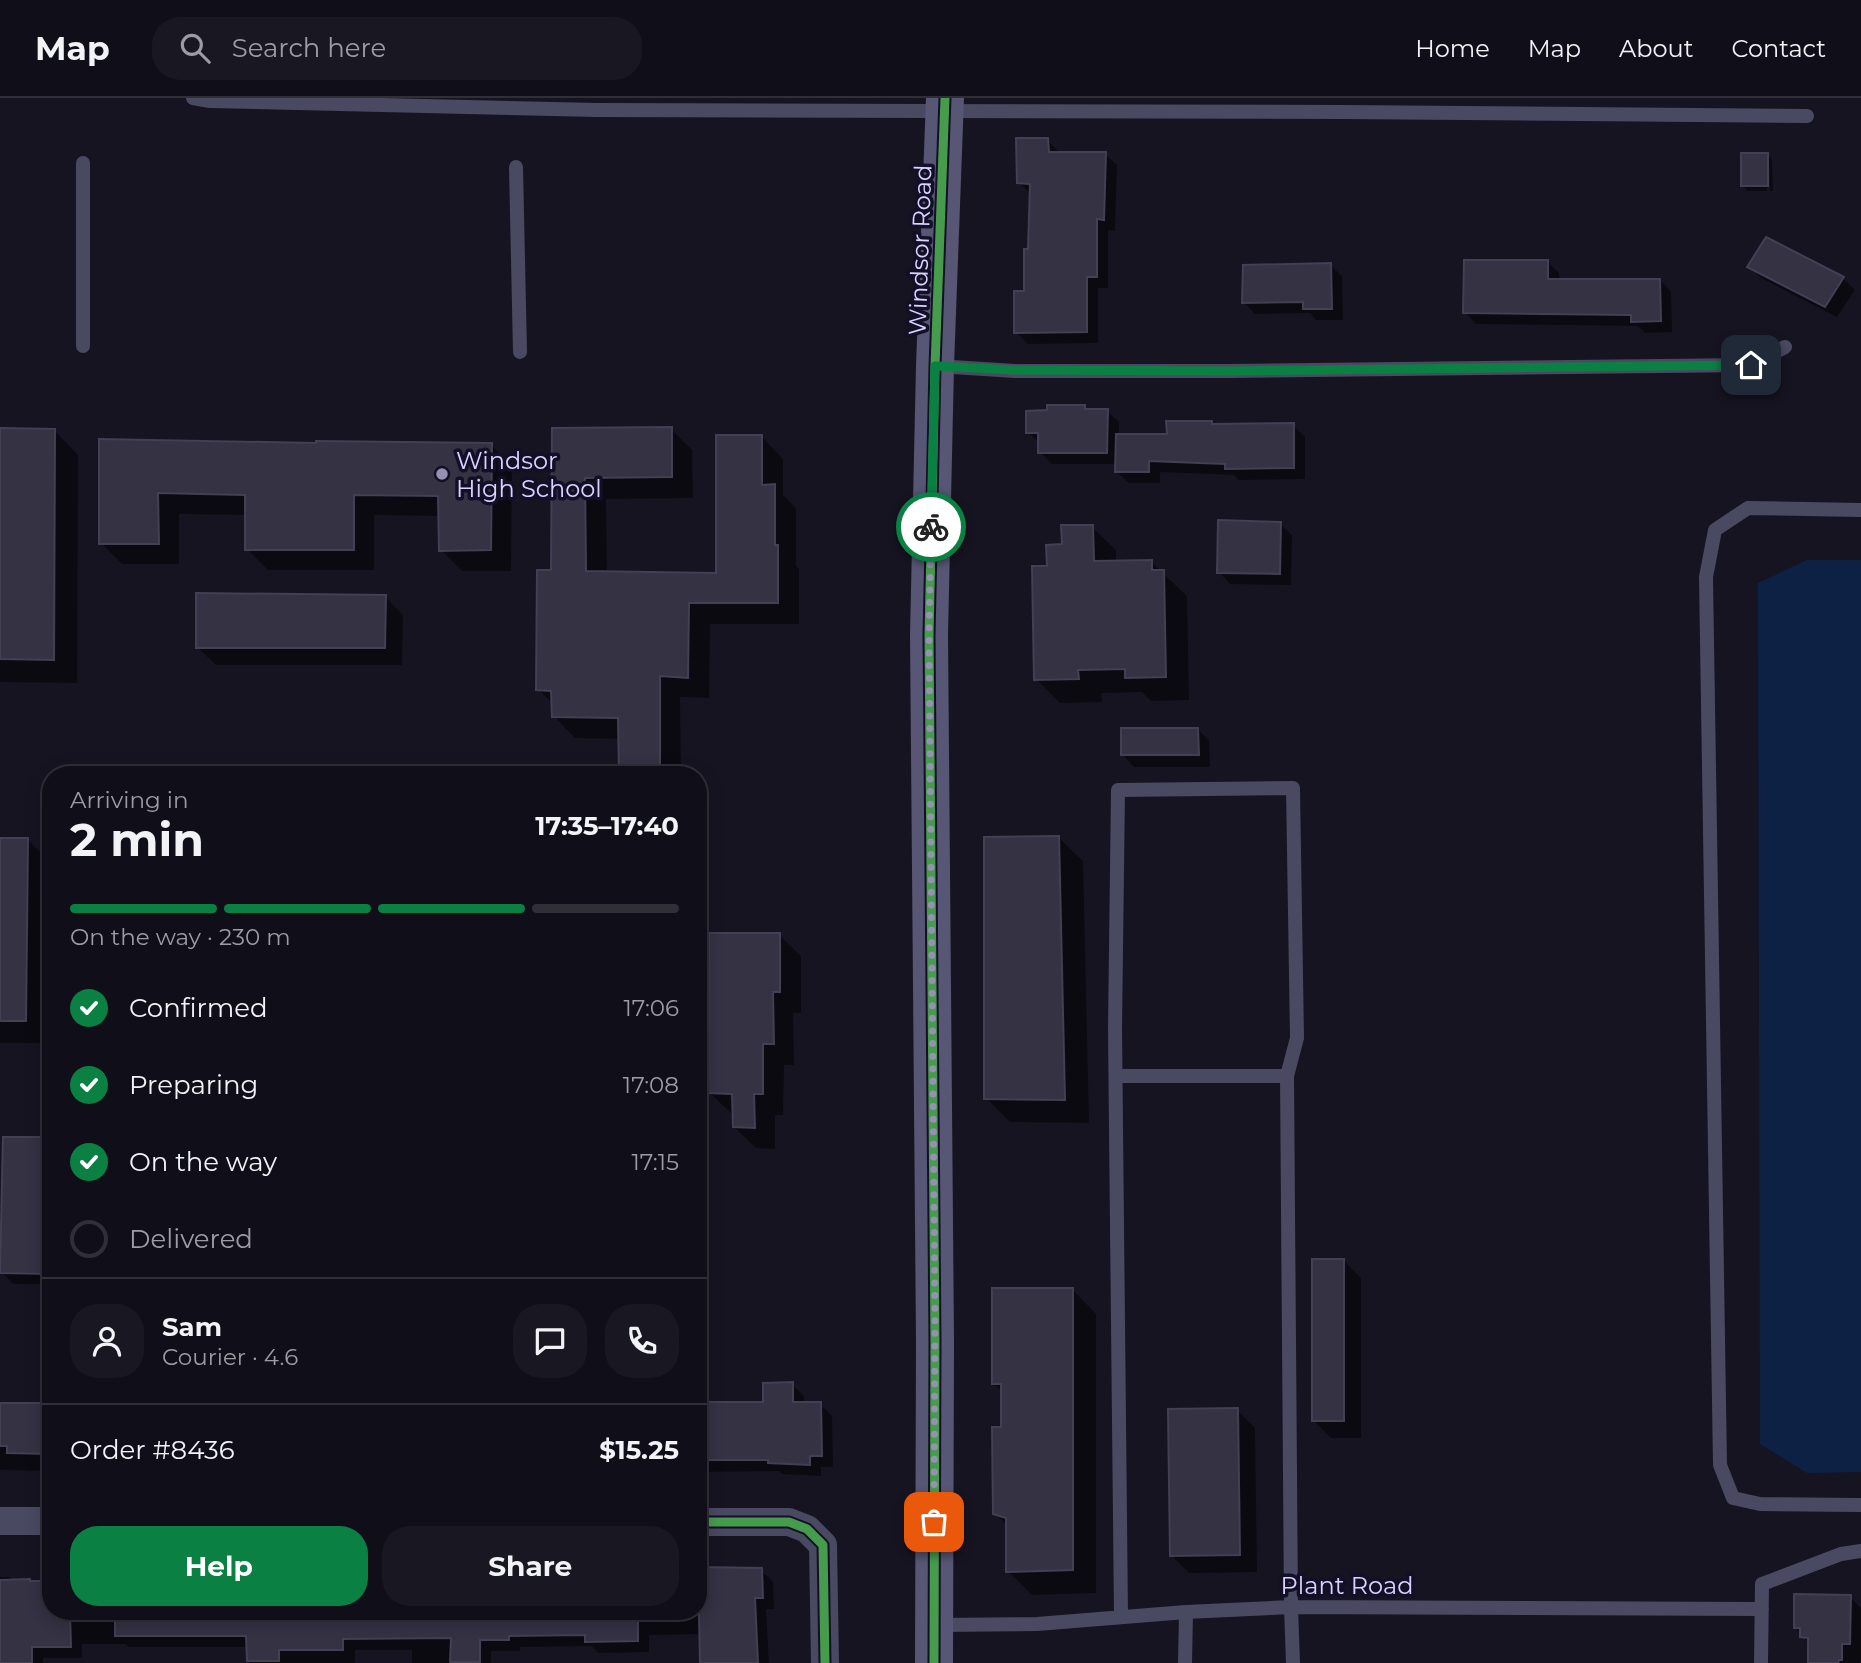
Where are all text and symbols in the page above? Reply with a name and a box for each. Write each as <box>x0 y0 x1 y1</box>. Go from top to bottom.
search box <box>152 17 642 80</box>
text: Map <box>35 28 110 68</box>
icon: search <box>176 29 214 67</box>
text: Search here <box>232 32 386 64</box>
text: Home <box>1415 34 1490 63</box>
text: Map <box>1528 34 1581 63</box>
text: About <box>1619 34 1693 63</box>
text: Contact <box>1731 34 1826 63</box>
street label: Windsor Road <box>903 164 937 336</box>
pin <box>1721 335 1781 395</box>
icon: home <box>1732 346 1770 384</box>
place label: Windsor High School <box>456 446 602 503</box>
marker: Windsor High School <box>434 466 450 482</box>
courier <box>896 492 966 562</box>
icon: bike <box>912 508 950 546</box>
text: Arriving in <box>70 786 189 814</box>
text: 17:35–17:40 <box>535 810 679 842</box>
text: 2 min <box>70 811 204 868</box>
text: On the way · 230 m <box>70 923 291 951</box>
icon: check <box>70 989 108 1027</box>
text: Confirmed <box>129 992 268 1024</box>
text: 17:06 <box>624 994 679 1022</box>
icon: check <box>70 1066 108 1104</box>
text: Preparing <box>129 1069 258 1101</box>
text: 17:08 <box>623 1071 679 1099</box>
icon: check <box>70 1143 108 1181</box>
text: On the way <box>129 1146 277 1178</box>
text: 17:15 <box>631 1148 679 1176</box>
text: Delivered <box>129 1223 253 1255</box>
button: person <box>70 1304 144 1378</box>
button: chat <box>513 1304 587 1378</box>
button: phone <box>605 1304 679 1378</box>
text: Sam <box>162 1311 222 1343</box>
text: Courier · 4.6 <box>162 1343 298 1371</box>
text: Order #8436 <box>70 1434 234 1466</box>
text: $15.25 <box>599 1434 679 1466</box>
pin <box>904 1492 964 1552</box>
icon: bag <box>915 1503 953 1541</box>
button: Help <box>70 1526 368 1606</box>
button: Share <box>382 1526 679 1606</box>
street label: Plant Road <box>1281 1571 1413 1600</box>

